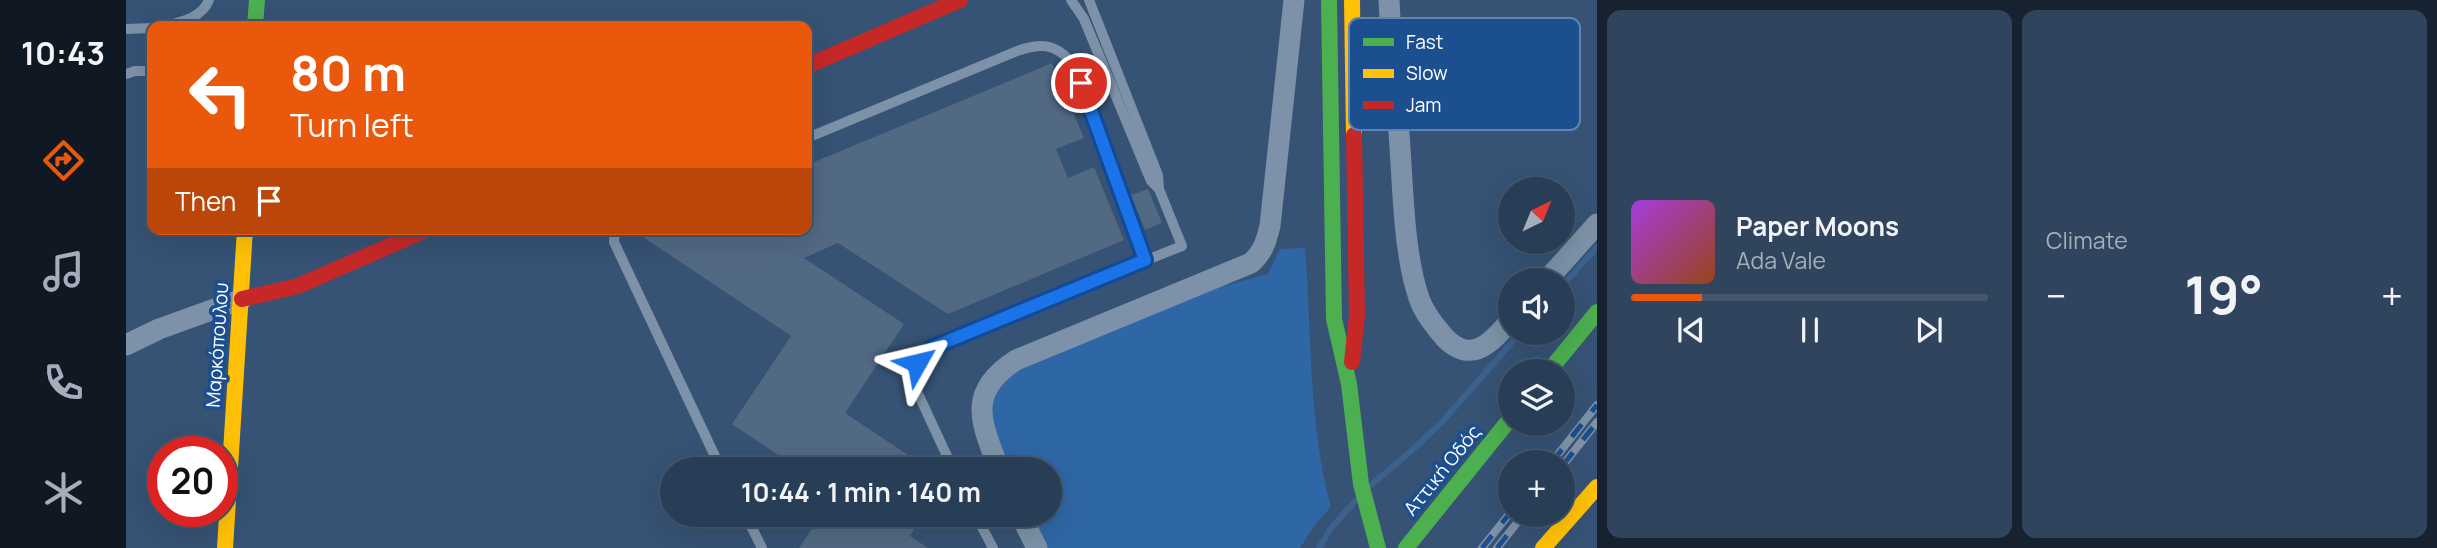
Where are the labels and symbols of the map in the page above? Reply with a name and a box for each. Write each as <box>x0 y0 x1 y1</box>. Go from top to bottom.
legend <box>1349 18 1580 130</box>
text: Fast <box>1406 29 1443 55</box>
pin <box>1051 53 1111 113</box>
text: Slow <box>1406 60 1448 86</box>
text: Jam <box>1406 92 1441 118</box>
north arrow <box>1498 177 1575 254</box>
street label: Μαρκόπουλου <box>200 282 234 408</box>
position arrow <box>880 326 954 400</box>
street label: Αττική Οδός <box>1397 419 1487 521</box>
speed limit sign: 20 <box>147 436 238 527</box>

